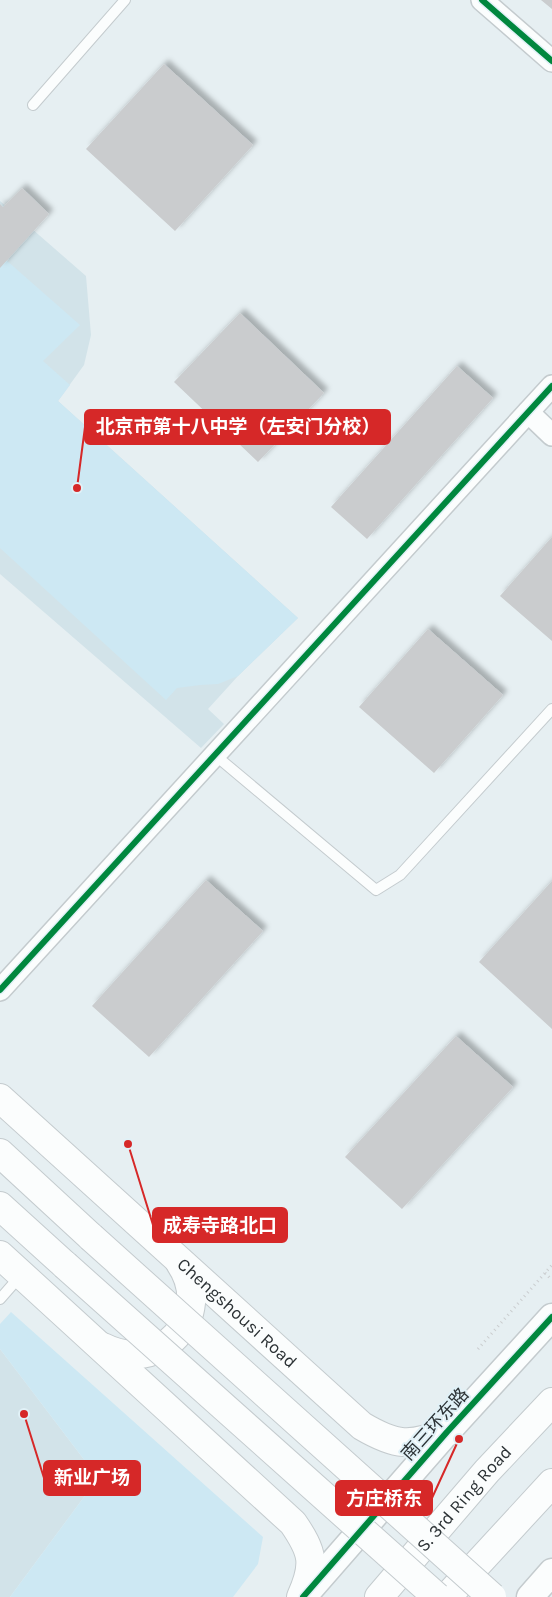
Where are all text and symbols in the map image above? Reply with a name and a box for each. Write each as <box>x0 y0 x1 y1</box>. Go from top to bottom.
callout: 北京市第十八中学（左安门分校） <box>85 410 390 444</box>
text: 北京市第十八中学（左安门分校） <box>95 416 381 438</box>
callout: 成寿寺路北口 <box>153 1208 287 1242</box>
text: 成寿寺路北口 <box>163 1215 277 1237</box>
street label: Chengshousi Road <box>173 1253 302 1373</box>
street label: 南三环东路 <box>397 1383 473 1465</box>
street label: S. 3rd Ring Road <box>412 1441 516 1556</box>
callout: 新业广场 <box>44 1461 140 1495</box>
text: 新业广场 <box>54 1467 130 1489</box>
callout: 方庄桥东 <box>336 1481 432 1515</box>
text: 方庄桥东 <box>346 1488 422 1510</box>

